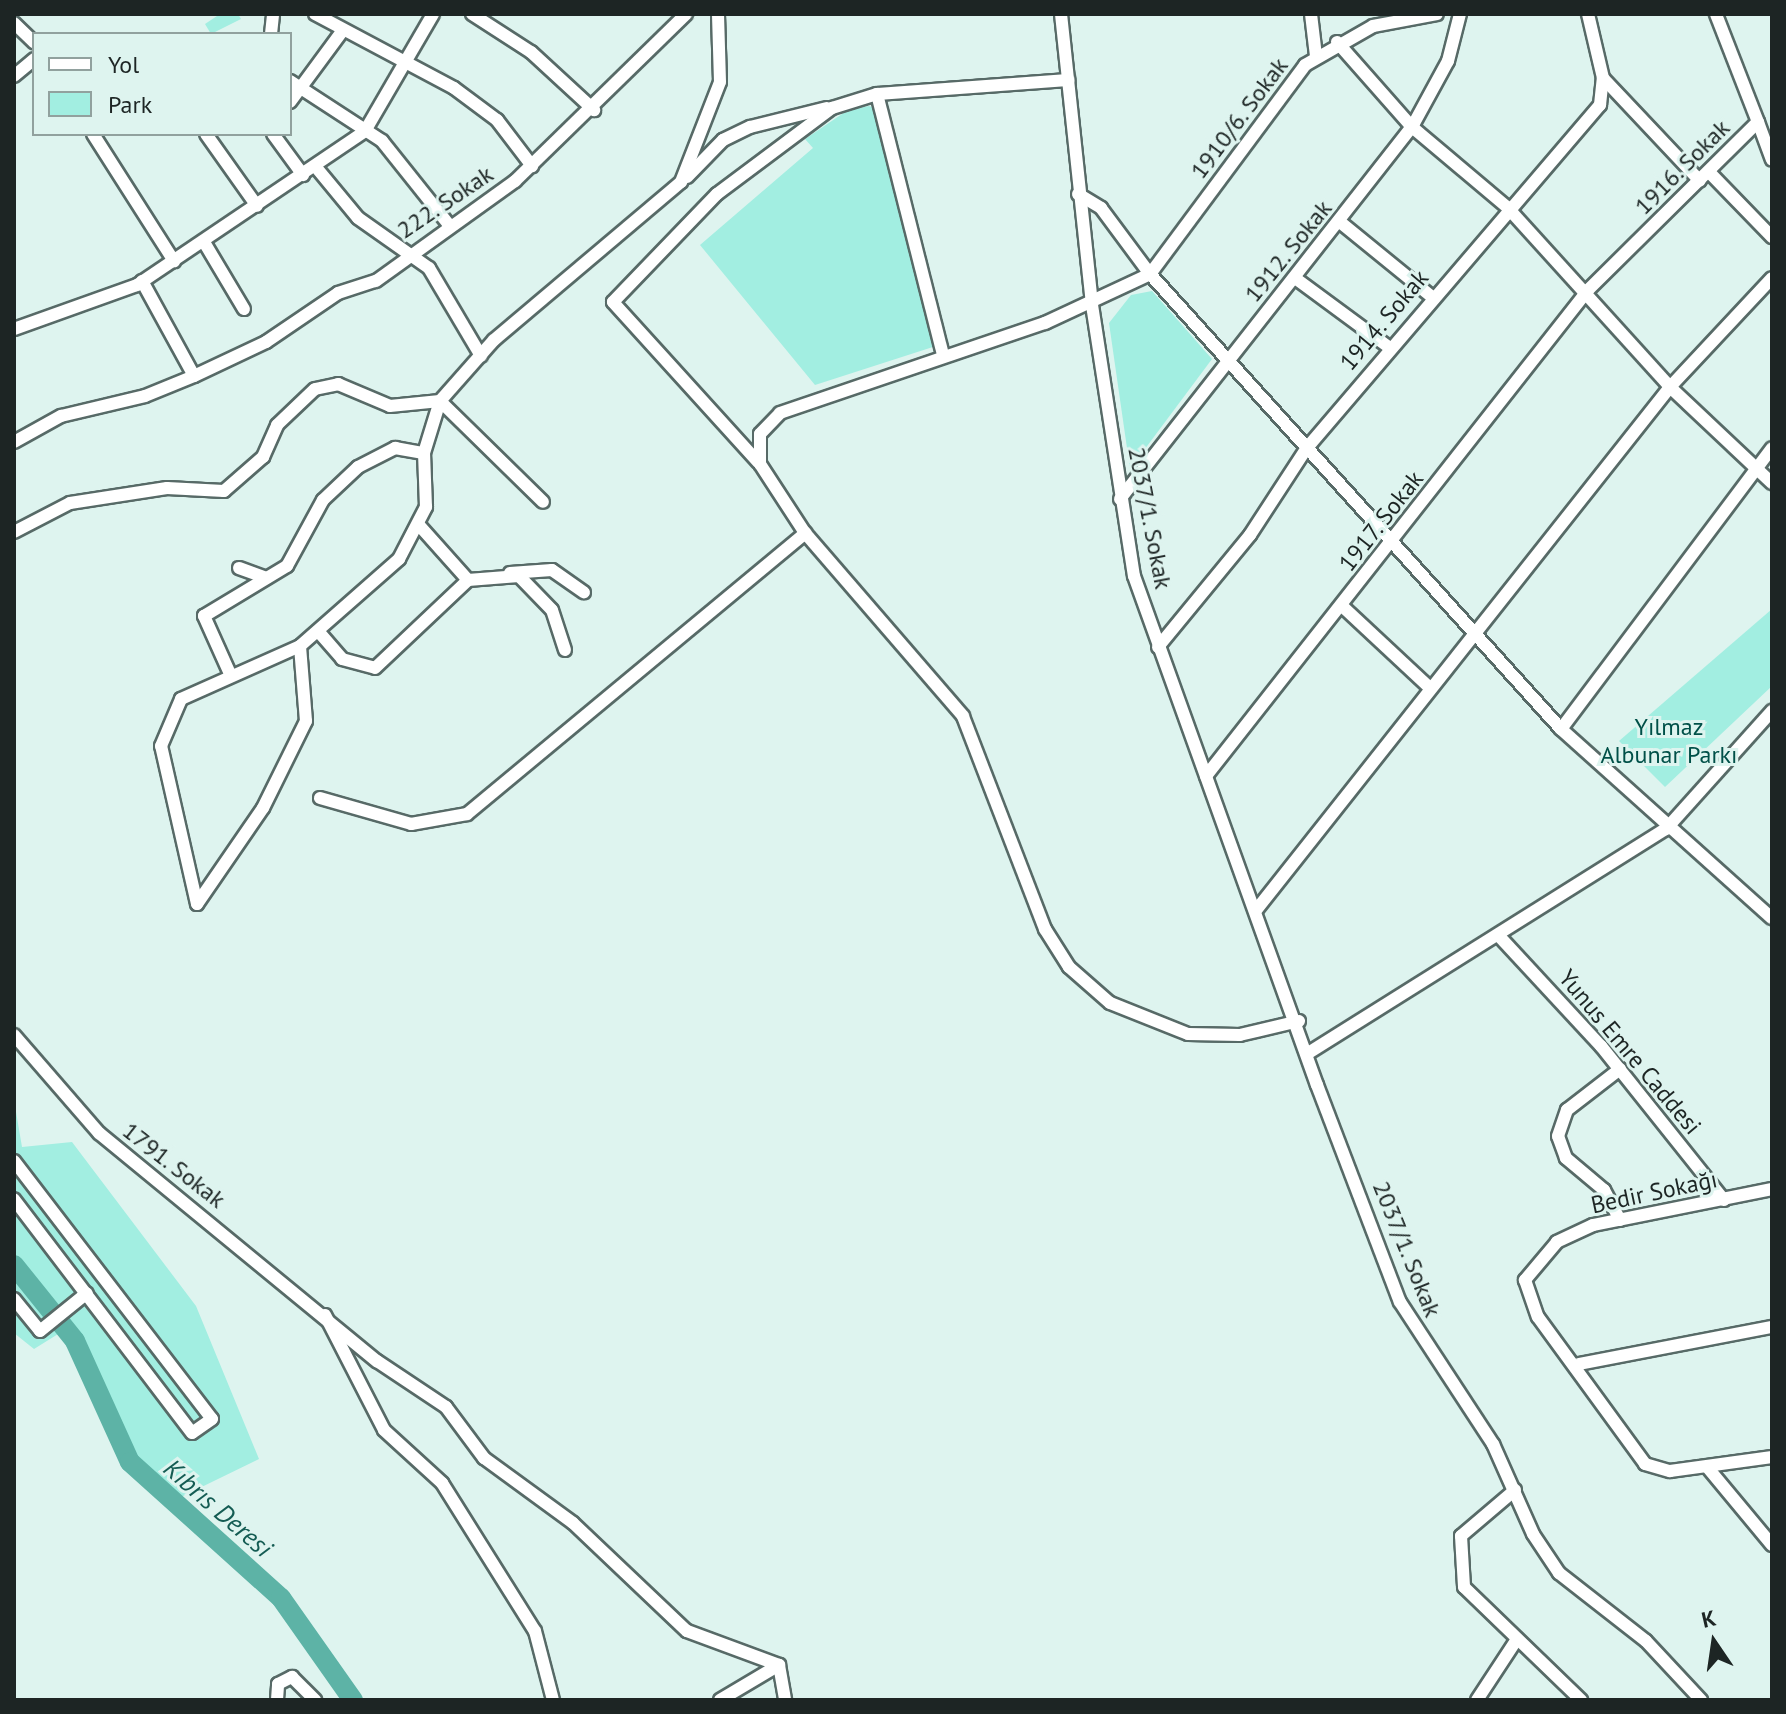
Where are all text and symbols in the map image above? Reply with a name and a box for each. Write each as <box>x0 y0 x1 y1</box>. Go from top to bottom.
legend <box>32 32 292 136</box>
text: Yol <box>108 49 139 80</box>
street label: 1910/6. Sokak <box>1184 51 1294 185</box>
text: Park <box>108 89 152 120</box>
street label: 1916. Sokak <box>1628 113 1736 221</box>
street label: 222. Sokak <box>391 159 499 245</box>
street label: 1912. Sokak <box>1238 194 1338 308</box>
street label: 1914. Sokak <box>1333 263 1435 377</box>
street label: 2037/1. Sokak <box>1122 444 1178 592</box>
street label: 1917. Sokak <box>1332 464 1430 578</box>
park label: Yılmaz Albunar Parkı <box>1600 713 1738 769</box>
street label: Yunus Emre Caddesi <box>1553 964 1707 1140</box>
street label: 1791. Sokak <box>116 1115 232 1215</box>
street label: Bedir Sokağı <box>1588 1165 1720 1219</box>
street label: 2037/1. Sokak <box>1366 1176 1448 1322</box>
water label: Kıbrıs Deresi <box>157 1452 279 1564</box>
north arrow <box>1674 1602 1754 1682</box>
text: K <box>1699 1603 1718 1634</box>

